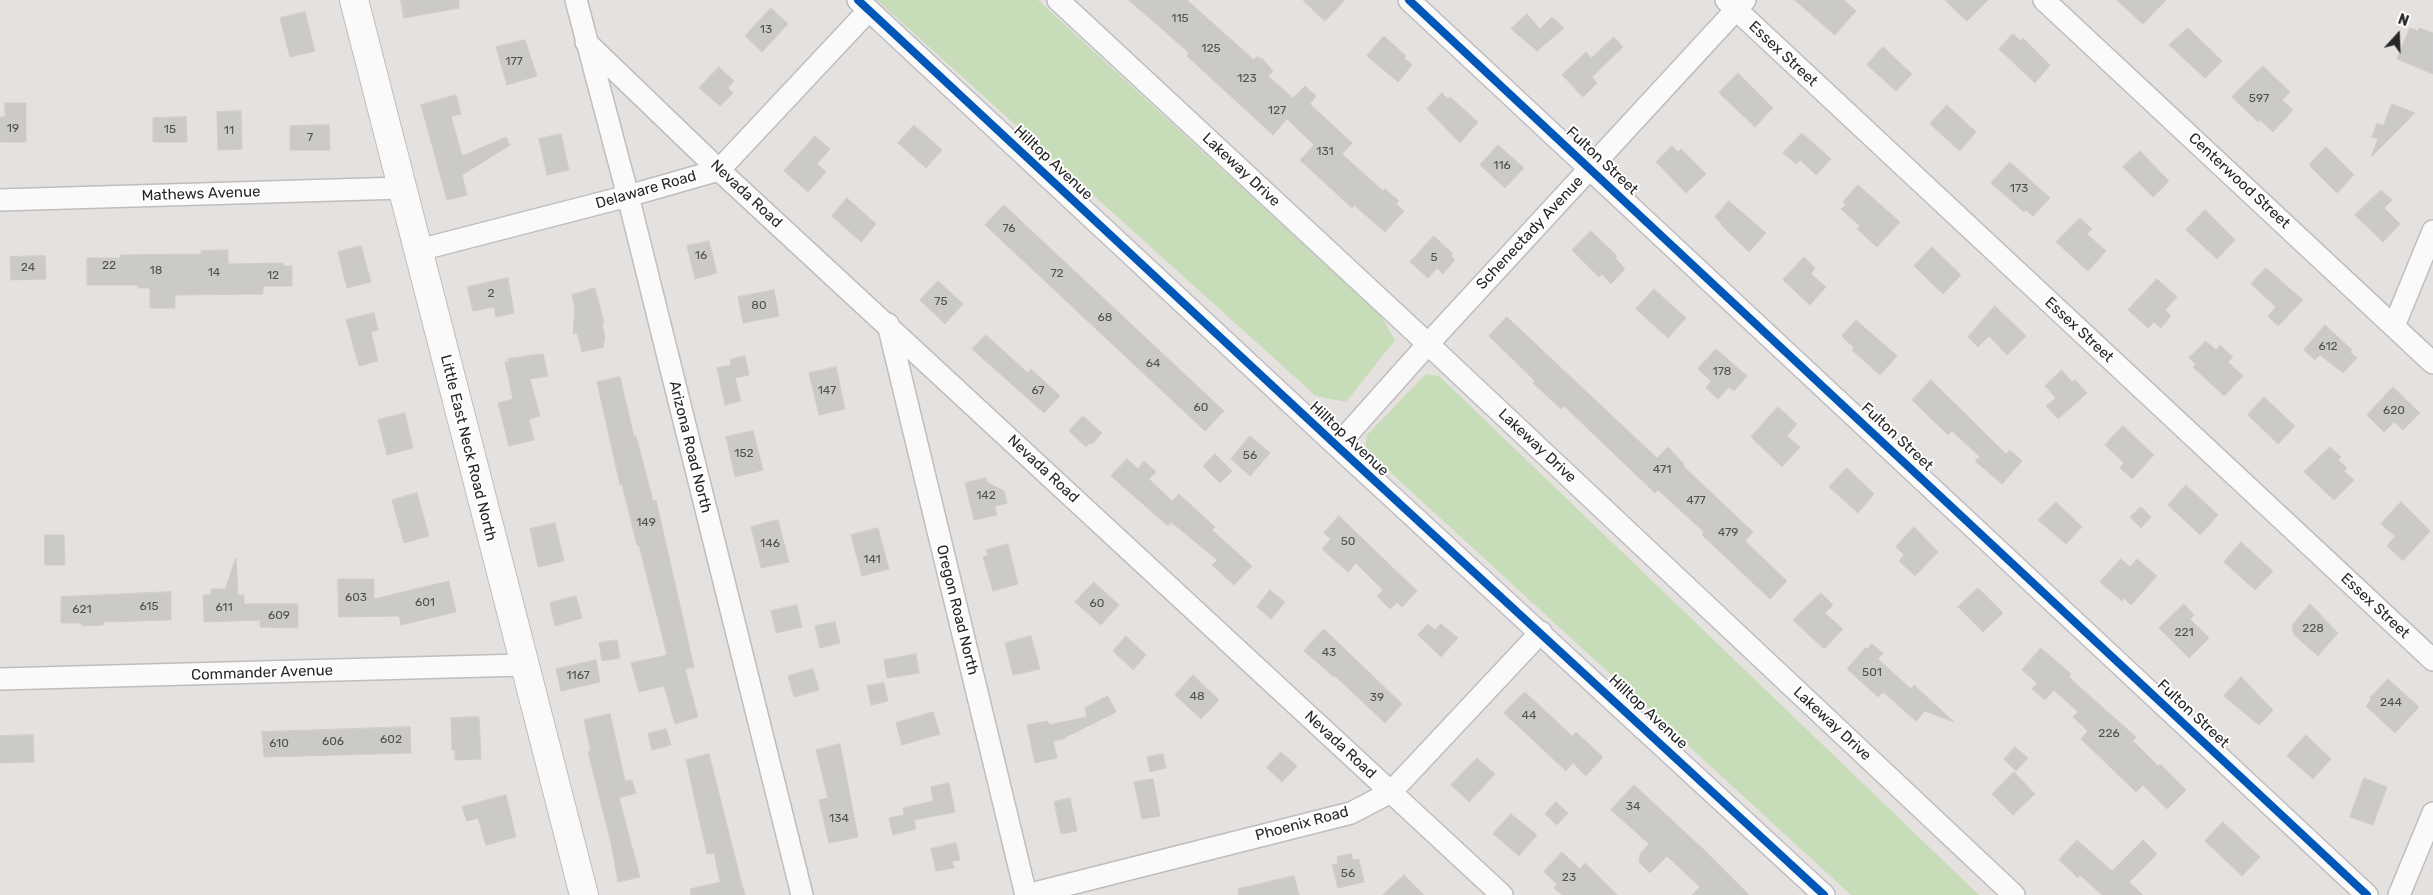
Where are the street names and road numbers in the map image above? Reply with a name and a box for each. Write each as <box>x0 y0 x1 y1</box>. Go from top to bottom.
street label: Essex Street <box>1745 17 1821 91</box>
street label: Hilltop Avenue <box>1010 122 1096 204</box>
street label: Fulton Street <box>1562 123 1642 199</box>
street label: Lakeway Drive <box>1198 129 1284 211</box>
street label: Centerwood Street <box>2184 129 2294 233</box>
street label: Nevada Road <box>706 156 786 232</box>
street label: Delaware Road <box>594 167 698 213</box>
street label: Schenectady Avenue <box>1473 173 1587 293</box>
street label: Mathews Avenue <box>141 183 261 205</box>
street label: Essex Street <box>2041 293 2117 367</box>
street label: Little East Neck Road North <box>436 353 500 543</box>
street label: Arizona Road North <box>665 379 715 515</box>
street label: Hilltop Avenue <box>1306 398 1392 480</box>
street label: Fulton Street <box>1857 399 1937 475</box>
street label: Lakeway Drive <box>1494 405 1580 487</box>
street label: Nevada Road <box>1003 431 1083 507</box>
street label: Oregon Road North <box>932 543 982 677</box>
street label: Essex Street <box>2337 569 2413 643</box>
street label: Commander Avenue <box>191 662 333 684</box>
street label: Hilltop Avenue <box>1605 671 1691 753</box>
street label: Fulton Street <box>2153 676 2233 752</box>
street label: Lakeway Drive <box>1789 683 1875 765</box>
street label: Nevada Road <box>1300 707 1380 783</box>
street label: Phoenix Road <box>1253 803 1351 845</box>

